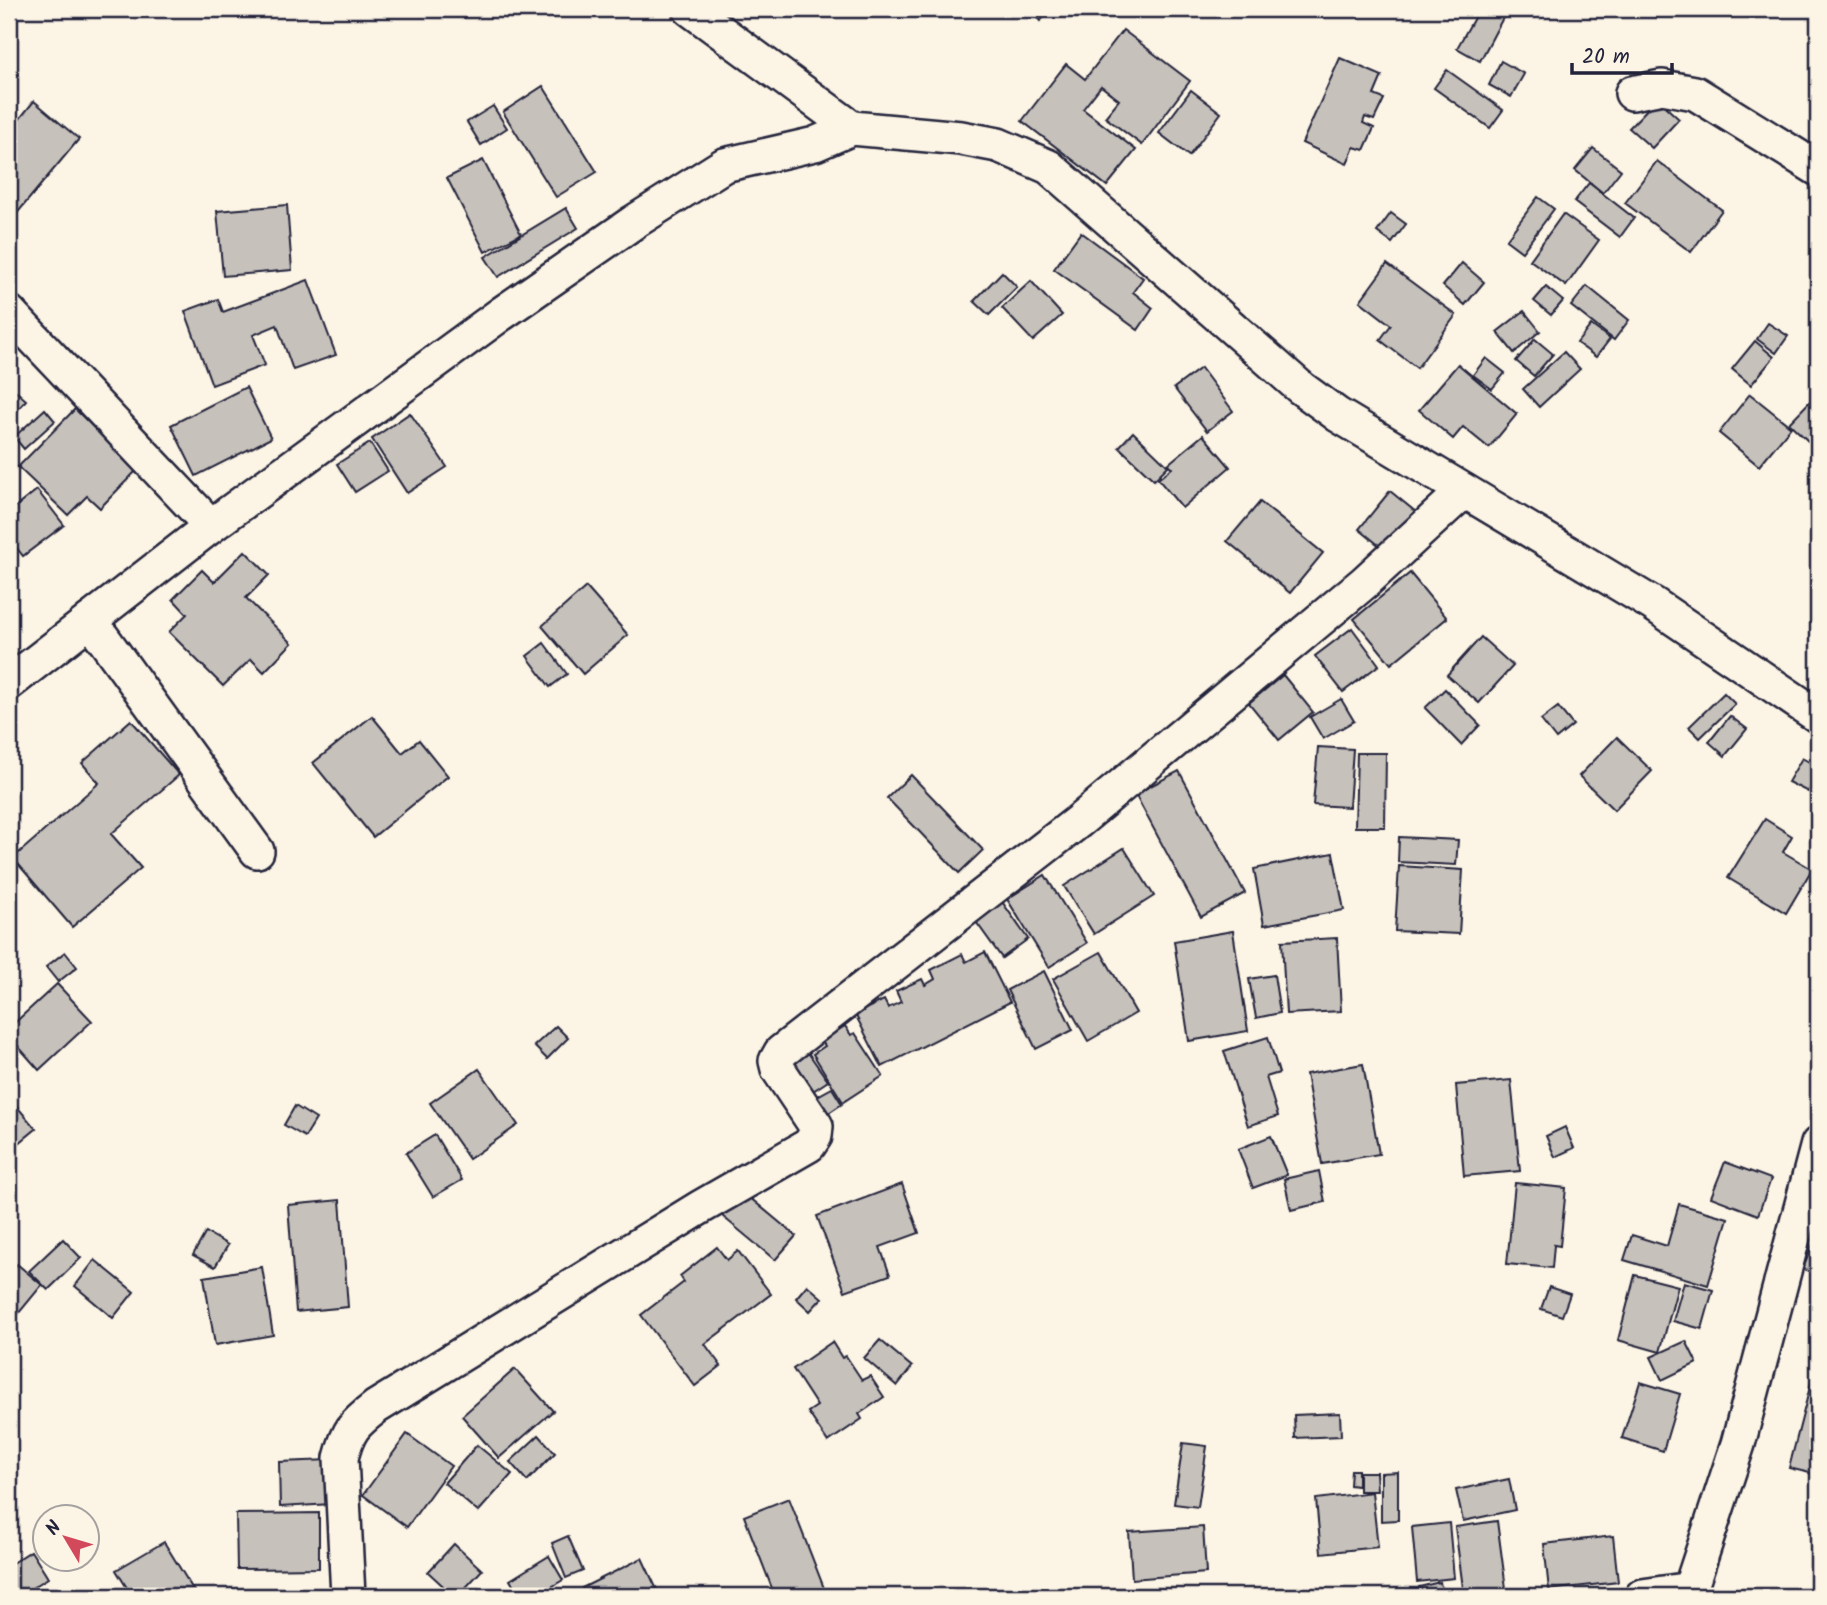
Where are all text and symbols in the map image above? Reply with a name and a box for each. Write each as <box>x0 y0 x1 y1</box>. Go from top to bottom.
scale bar <box>1572 32 1671 76</box>
text: 20 m <box>1582 41 1630 74</box>
north arrow <box>32 1504 102 1574</box>
text: N <box>39 1515 70 1543</box>

